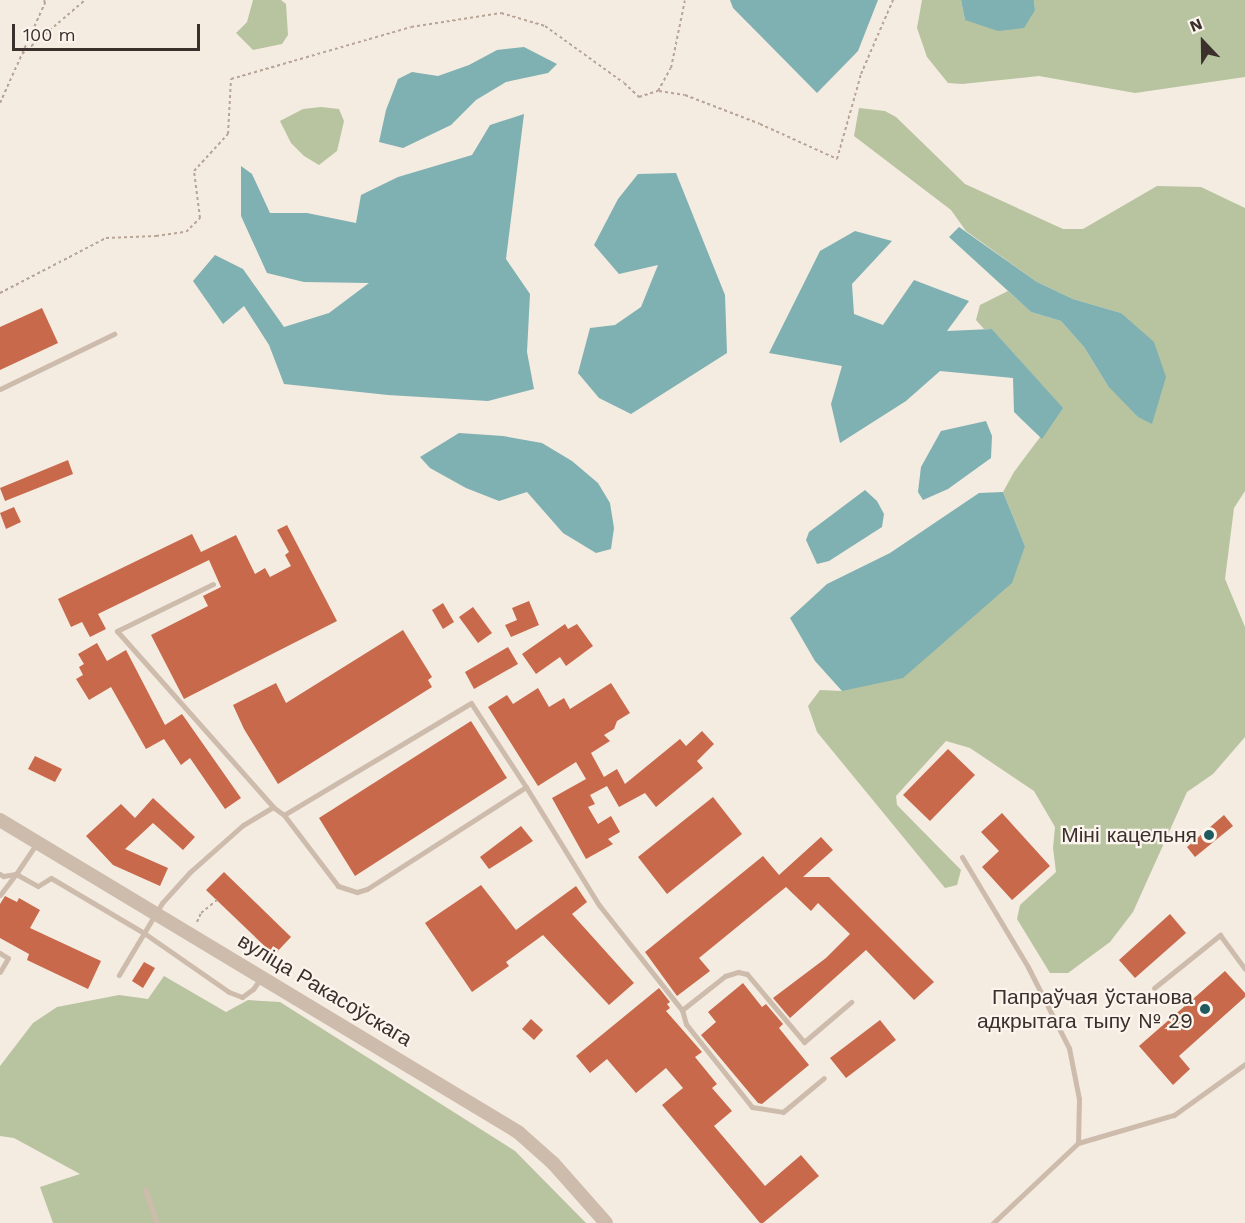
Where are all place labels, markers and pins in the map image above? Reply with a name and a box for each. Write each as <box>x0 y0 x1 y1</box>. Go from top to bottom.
place label: Міні кацельня <box>1061 822 1197 848</box>
marker: Міні кацельня <box>1202 828 1216 842</box>
place label: Папраўчая ўстанова адкрытага тыпу № 29 <box>977 984 1193 1034</box>
marker: Папраўчая ўстанова адкрытага тыпу № 29 <box>1198 1002 1212 1016</box>

